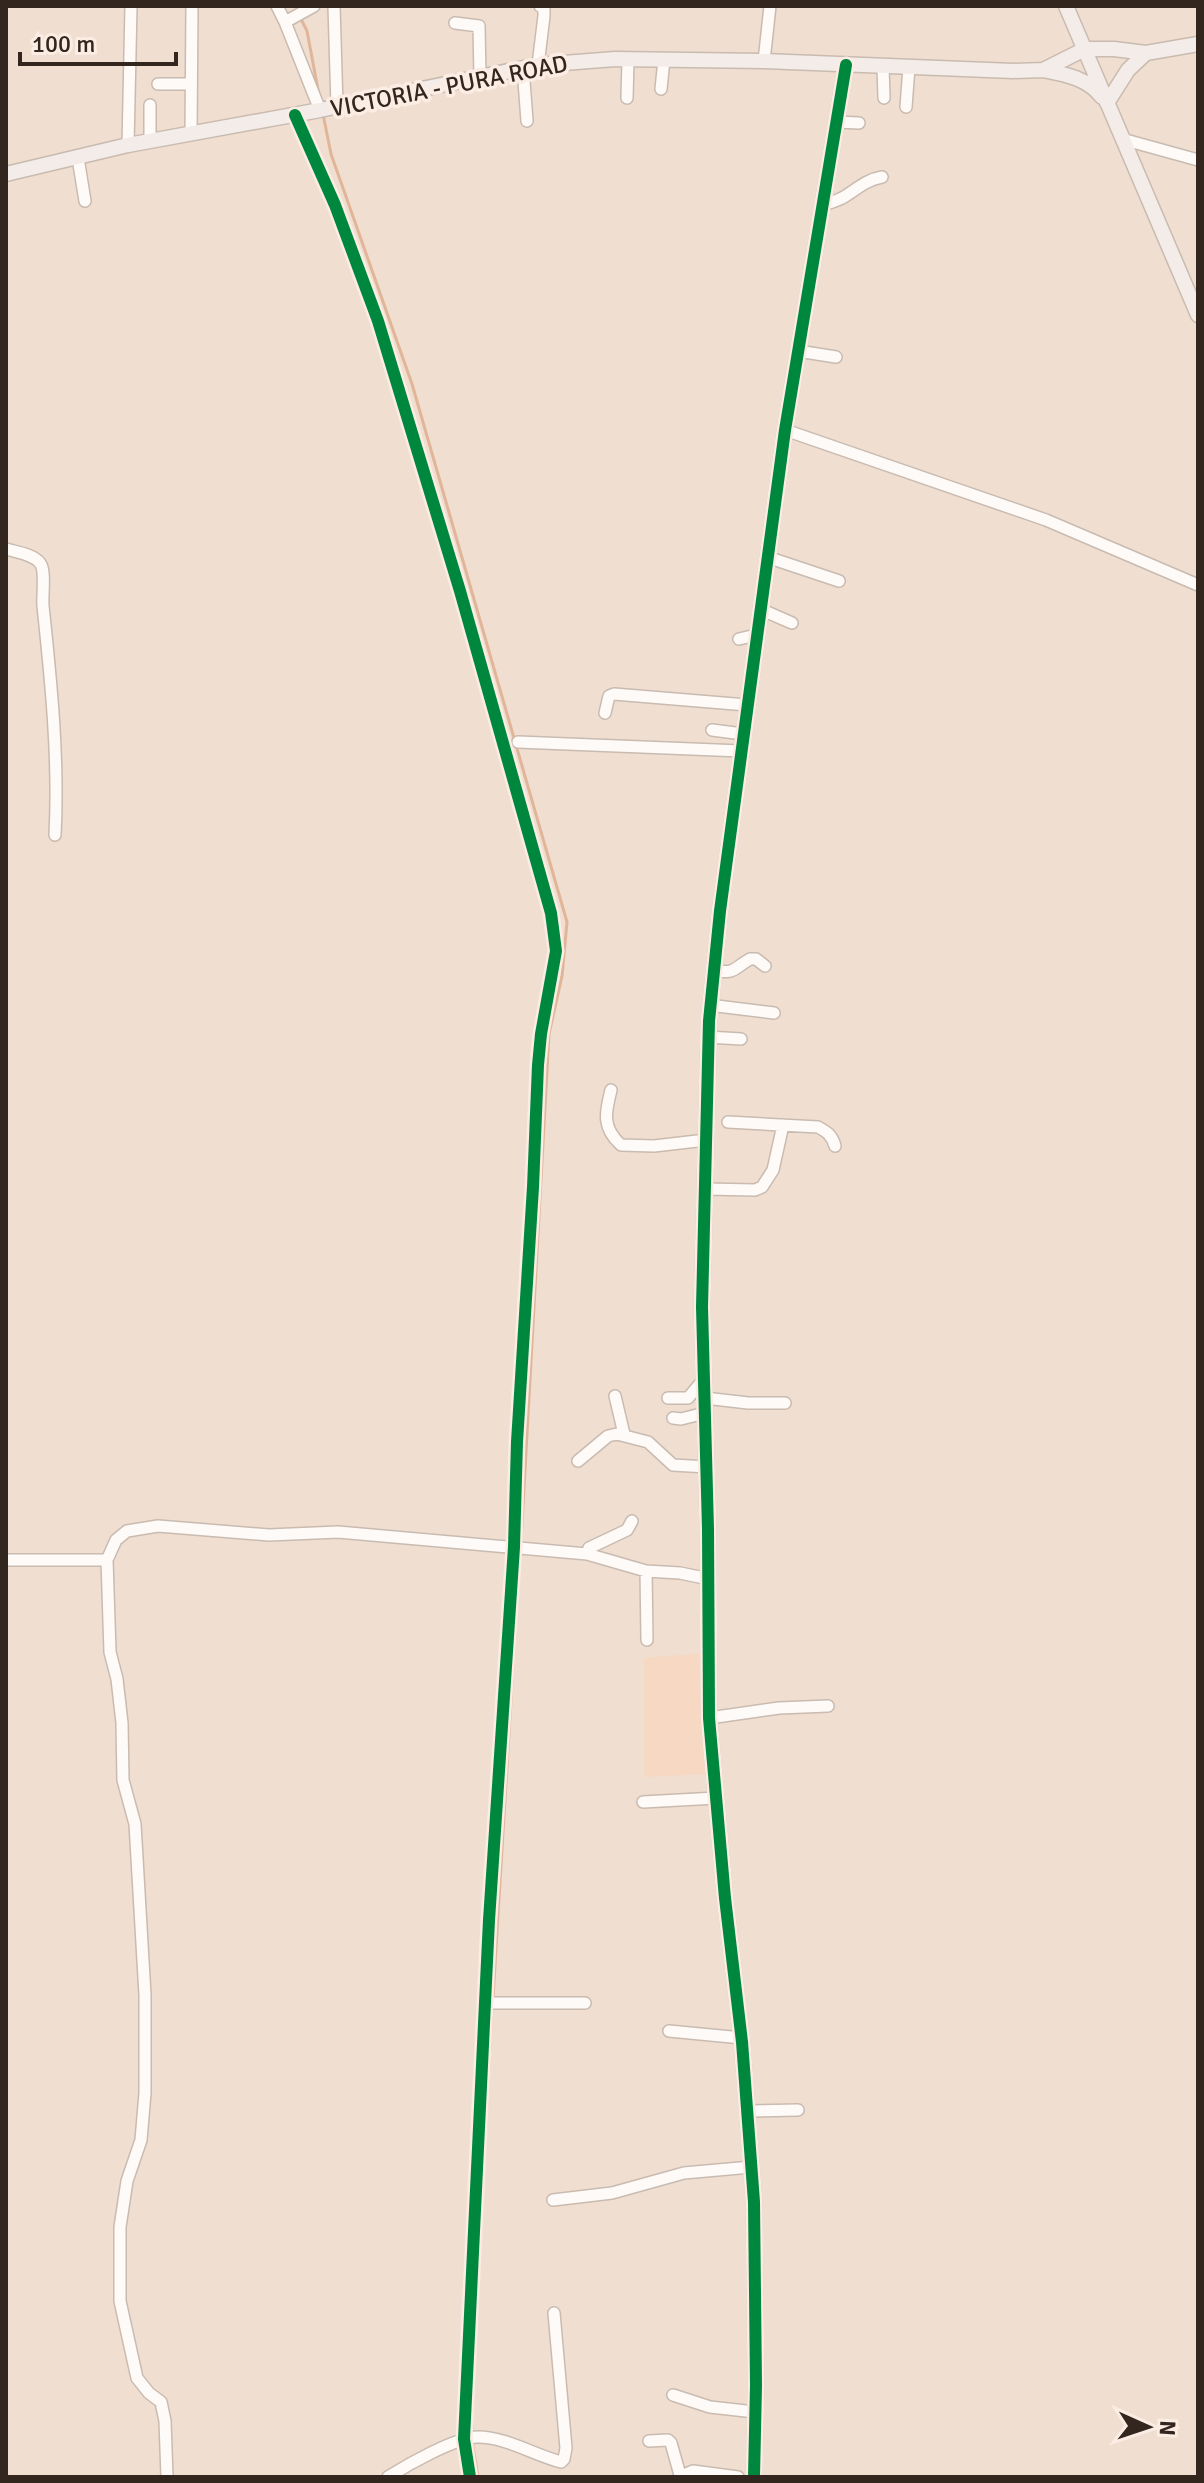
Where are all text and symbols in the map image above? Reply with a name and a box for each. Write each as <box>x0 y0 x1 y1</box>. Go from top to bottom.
scale bar <box>20 16 176 66</box>
text: 100 m <box>32 29 95 59</box>
street label: VICTORIA - PURA ROAD <box>328 48 570 124</box>
north arrow <box>1108 2387 1188 2467</box>
text: N <box>1154 2420 1181 2436</box>

